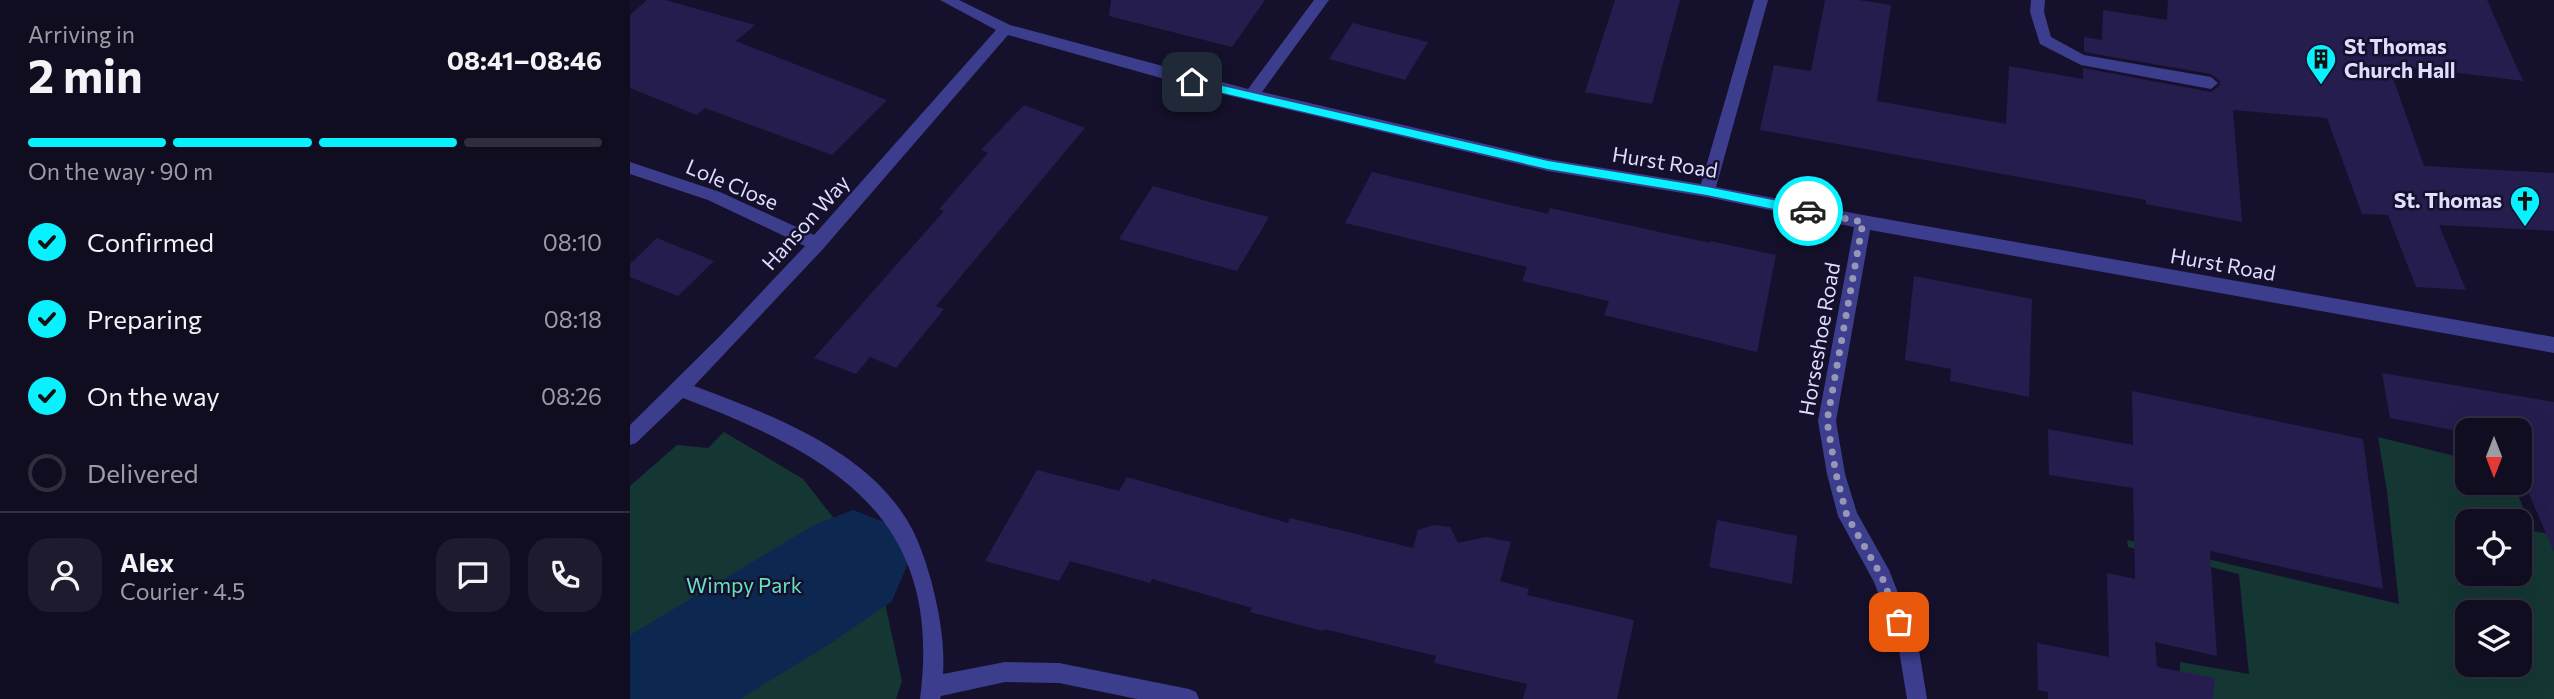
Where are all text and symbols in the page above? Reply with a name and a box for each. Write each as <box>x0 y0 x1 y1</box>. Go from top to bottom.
text: Arriving in <box>28 20 135 48</box>
place label: St Thomas Church Hall <box>2344 33 2455 82</box>
building icon: St Thomas Church Hall <box>2304 42 2338 86</box>
text: 08:41–08:46 <box>447 44 602 75</box>
text: 2 min <box>28 46 143 102</box>
pin <box>1162 52 1222 112</box>
icon: home <box>1173 63 1211 101</box>
street label: Hurst Road <box>1611 141 1720 182</box>
street label: Lole Close <box>683 153 782 214</box>
text: On the way · 90 m <box>28 157 213 185</box>
street label: Hanson Way <box>756 169 854 275</box>
courier <box>1773 176 1843 246</box>
church icon: St. Thomas <box>2508 184 2542 228</box>
place label: St. Thomas <box>2394 187 2502 212</box>
icon: car <box>1789 192 1827 230</box>
icon: check <box>28 223 66 261</box>
text: Confirmed <box>87 226 214 257</box>
text: 08:10 <box>543 228 602 256</box>
street label: Hurst Road <box>2169 242 2278 285</box>
street label: Horseshoe Road <box>1793 260 1844 417</box>
icon: check <box>28 300 66 338</box>
text: Preparing <box>87 303 202 334</box>
text: 08:18 <box>544 305 602 333</box>
icon: check <box>28 377 66 415</box>
text: On the way <box>87 380 220 411</box>
text: 08:26 <box>541 382 602 410</box>
north arrow <box>2455 418 2532 495</box>
map controls <box>2455 418 2532 677</box>
text: Delivered <box>87 457 198 488</box>
button: locate <box>2455 509 2532 586</box>
button: person <box>28 538 102 612</box>
button: chat <box>436 538 510 612</box>
button: phone <box>528 538 602 612</box>
text: Alex <box>120 546 174 577</box>
park label: Wimpy Park <box>686 572 802 597</box>
text: Courier · 4.5 <box>120 577 245 605</box>
pin <box>1869 592 1929 652</box>
button: layers <box>2455 600 2532 677</box>
icon: bag <box>1880 603 1918 641</box>

